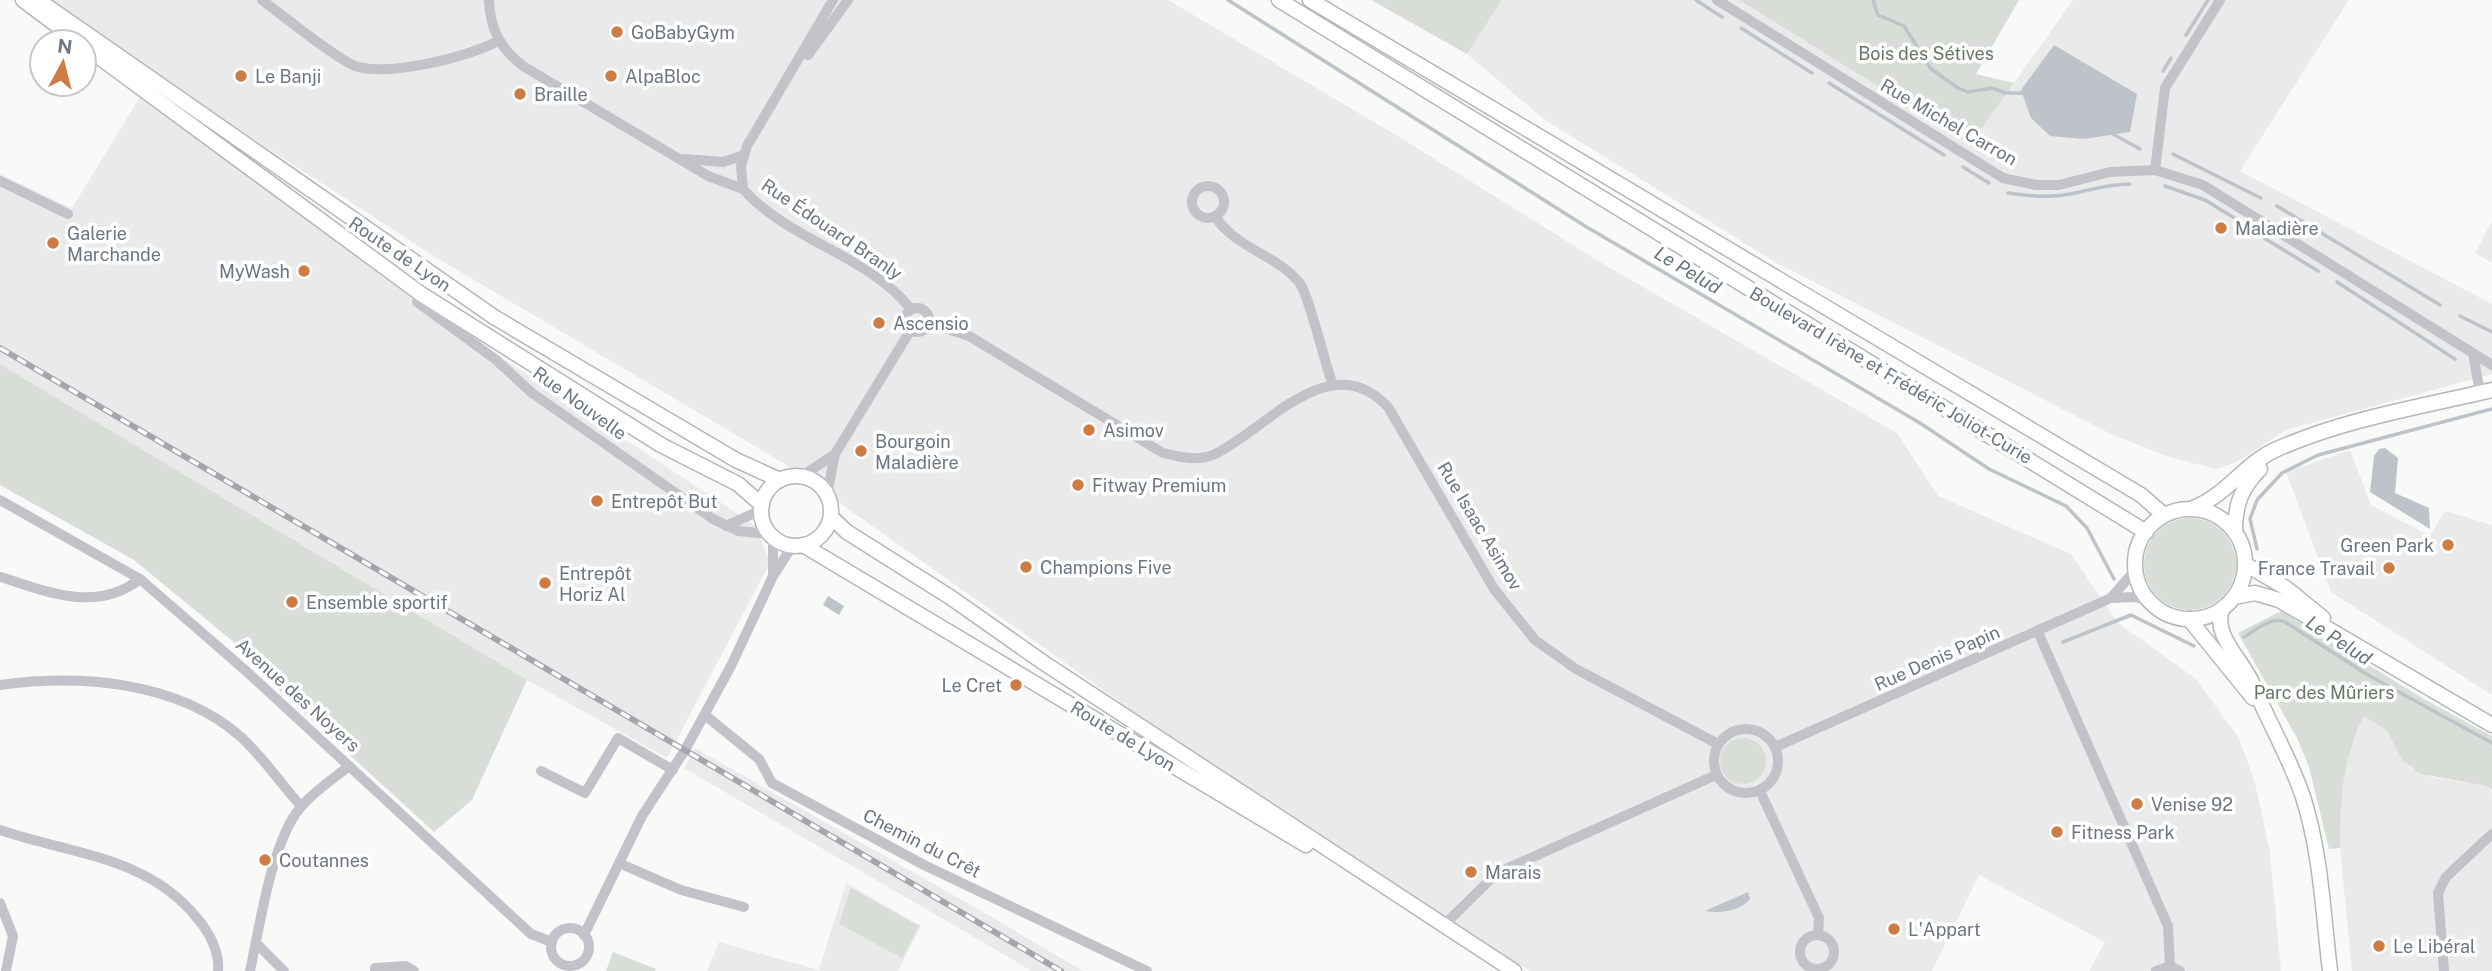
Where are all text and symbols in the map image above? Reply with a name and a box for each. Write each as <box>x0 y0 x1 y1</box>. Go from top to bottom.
place label: GoBabyGym <box>631 22 735 43</box>
marker: GoBabyGym <box>609 24 625 40</box>
north arrow <box>28 28 98 98</box>
text: N <box>56 34 74 58</box>
park label: Bois des Sétives <box>1858 43 1994 64</box>
place label: Le Banji <box>255 66 321 87</box>
place label: AlpaBloc <box>625 66 701 87</box>
marker: Le Banji <box>233 68 249 84</box>
marker: AlpaBloc <box>603 68 619 84</box>
street label: Rue Michel Carron <box>1877 74 2021 170</box>
place label: Braille <box>534 84 588 105</box>
marker: Braille <box>512 86 528 102</box>
street label: Rue Édouard Branly <box>758 173 907 284</box>
street label: Route de Lyon <box>345 212 455 296</box>
place label: Maladière <box>2235 218 2319 239</box>
marker: Maladière <box>2213 220 2229 236</box>
place label: Galerie Marchande <box>67 223 161 265</box>
marker: Galerie Marchande <box>45 235 61 251</box>
water label: Le Pelud <box>1651 242 1725 298</box>
place label: MyWash <box>219 261 290 282</box>
marker: MyWash <box>296 263 312 279</box>
street label: Boulevard Irène et Frédéric Joliot-Curie <box>1746 282 2036 468</box>
place label: Ascensio <box>893 313 969 334</box>
marker: Ascensio <box>871 315 887 331</box>
street label: Rue Nouvelle <box>529 362 631 444</box>
place label: Asimov <box>1103 420 1164 441</box>
marker: Asimov <box>1081 422 1097 438</box>
place label: Bourgoin Maladière <box>875 431 959 473</box>
marker: Bourgoin Maladière <box>853 443 869 459</box>
street label: Rue Isaac Asimov <box>1433 458 1527 594</box>
place label: Fitway Premium <box>1092 475 1226 496</box>
marker: Fitway Premium <box>1070 477 1086 493</box>
place label: Entrepôt But <box>611 491 717 512</box>
marker: Entrepôt But <box>589 493 605 509</box>
place label: Green Park <box>2340 535 2434 556</box>
marker: Green Park <box>2440 537 2456 553</box>
place label: Champions Five <box>1040 557 1172 578</box>
place label: France Travail <box>2258 558 2375 579</box>
marker: Champions Five <box>1018 559 1034 575</box>
marker: France Travail <box>2381 560 2397 576</box>
place label: Entrepôt Horiz Al <box>559 563 632 605</box>
marker: Entrepôt Horiz Al <box>537 575 553 591</box>
place label: Ensemble sportif <box>306 592 448 613</box>
marker: Ensemble sportif <box>284 594 300 610</box>
water label: Le Pelud <box>2302 611 2376 669</box>
street label: Rue Denis Papin <box>1871 621 2003 695</box>
street label: Avenue des Noyers <box>232 634 364 756</box>
place label: Le Cret <box>941 675 1002 696</box>
marker: Le Cret <box>1008 677 1024 693</box>
park label: Parc des Mûriers <box>2254 682 2394 703</box>
street label: Route de Lyon <box>1067 697 1179 775</box>
place label: Venise 92 <box>2151 794 2233 815</box>
marker: Venise 92 <box>2129 796 2145 812</box>
street label: Chemin du Crêt <box>860 804 984 882</box>
place label: Fitness Park <box>2071 822 2175 843</box>
marker: Fitness Park <box>2049 824 2065 840</box>
place label: Coutannes <box>279 850 369 871</box>
marker: Coutannes <box>257 852 273 868</box>
place label: Marais <box>1485 862 1541 883</box>
marker: Marais <box>1463 864 1479 880</box>
place label: L'Appart <box>1908 919 1981 940</box>
marker: L'Appart <box>1886 921 1902 937</box>
place label: Le Libéral <box>2393 936 2476 957</box>
marker: Le Libéral <box>2371 938 2387 954</box>

